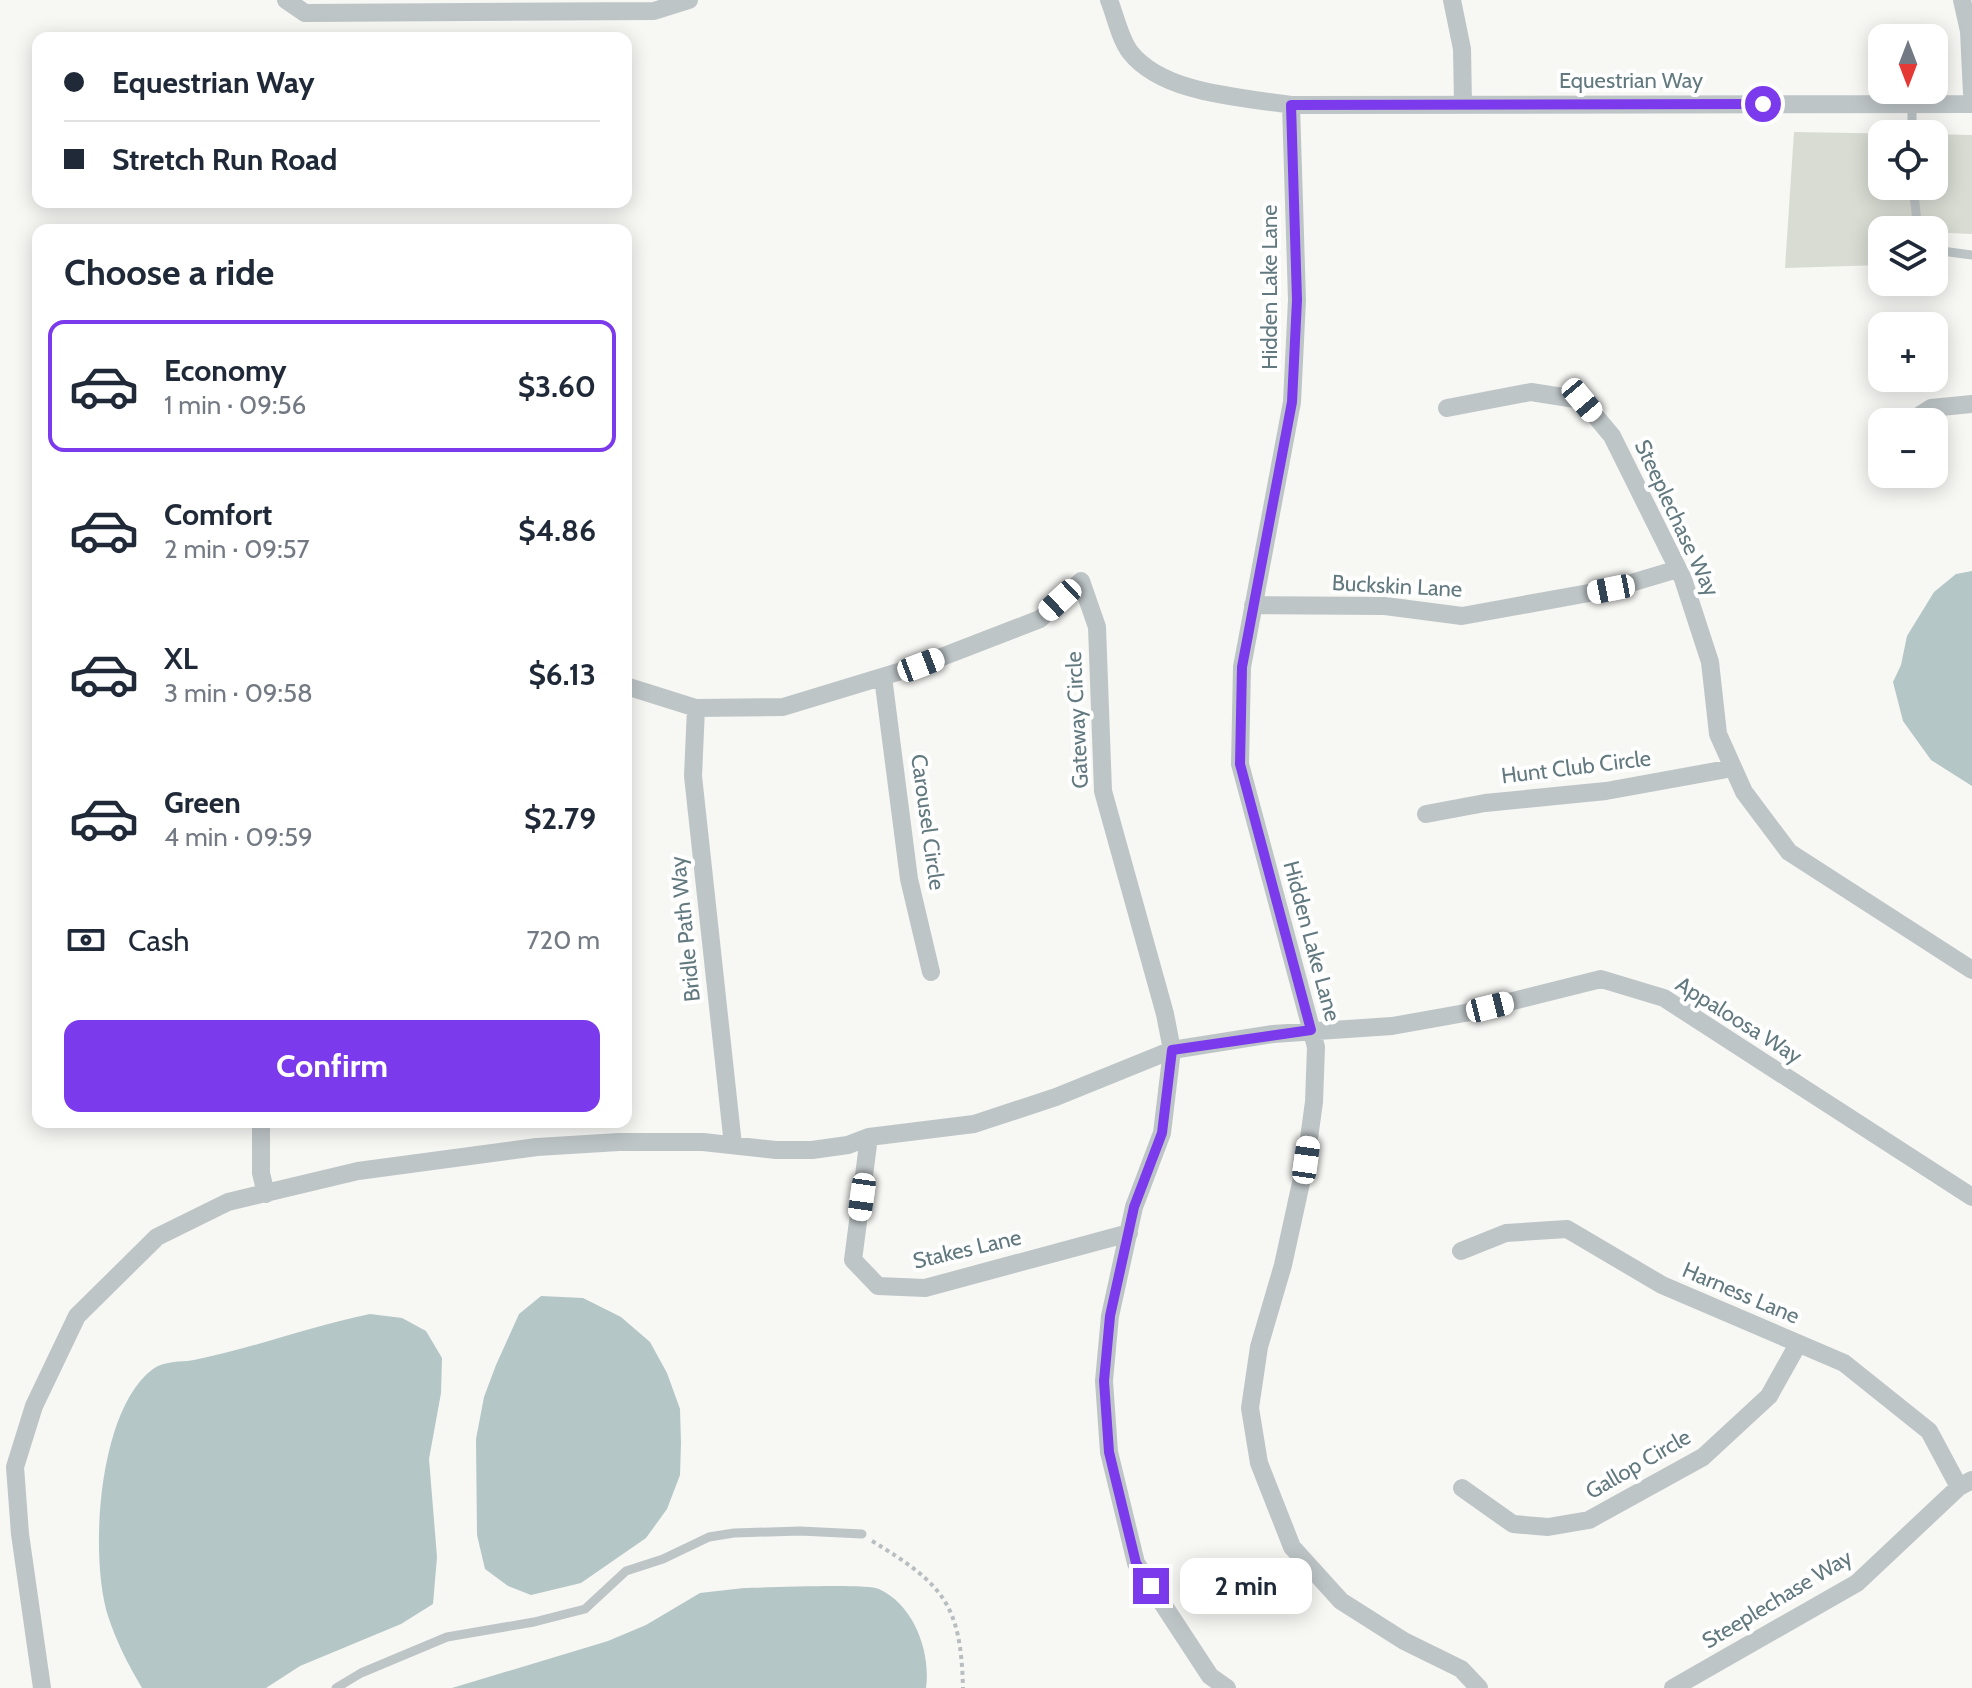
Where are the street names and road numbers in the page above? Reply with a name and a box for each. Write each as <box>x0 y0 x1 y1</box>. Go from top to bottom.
street label: Equestrian Way <box>1559 67 1703 94</box>
street label: Hidden Lake Lane <box>1256 204 1283 370</box>
street label: Steeplechase Way <box>1629 435 1725 601</box>
street label: Buckskin Lane <box>1331 569 1463 603</box>
street label: Gateway Circle <box>1060 651 1094 789</box>
street label: Hunt Club Circle <box>1500 744 1652 790</box>
street label: Carousel Circle <box>905 752 951 892</box>
street label: Bridle Path Way <box>664 855 706 1003</box>
street label: Hidden Lake Lane <box>1278 858 1346 1024</box>
street label: Appaloosa Way <box>1671 970 1807 1070</box>
street label: Stakes Lane <box>910 1223 1024 1275</box>
street label: Harness Lane <box>1678 1256 1804 1330</box>
street label: Gallop Circle <box>1581 1423 1695 1505</box>
street label: Steeplechase Way <box>1697 1544 1857 1654</box>

